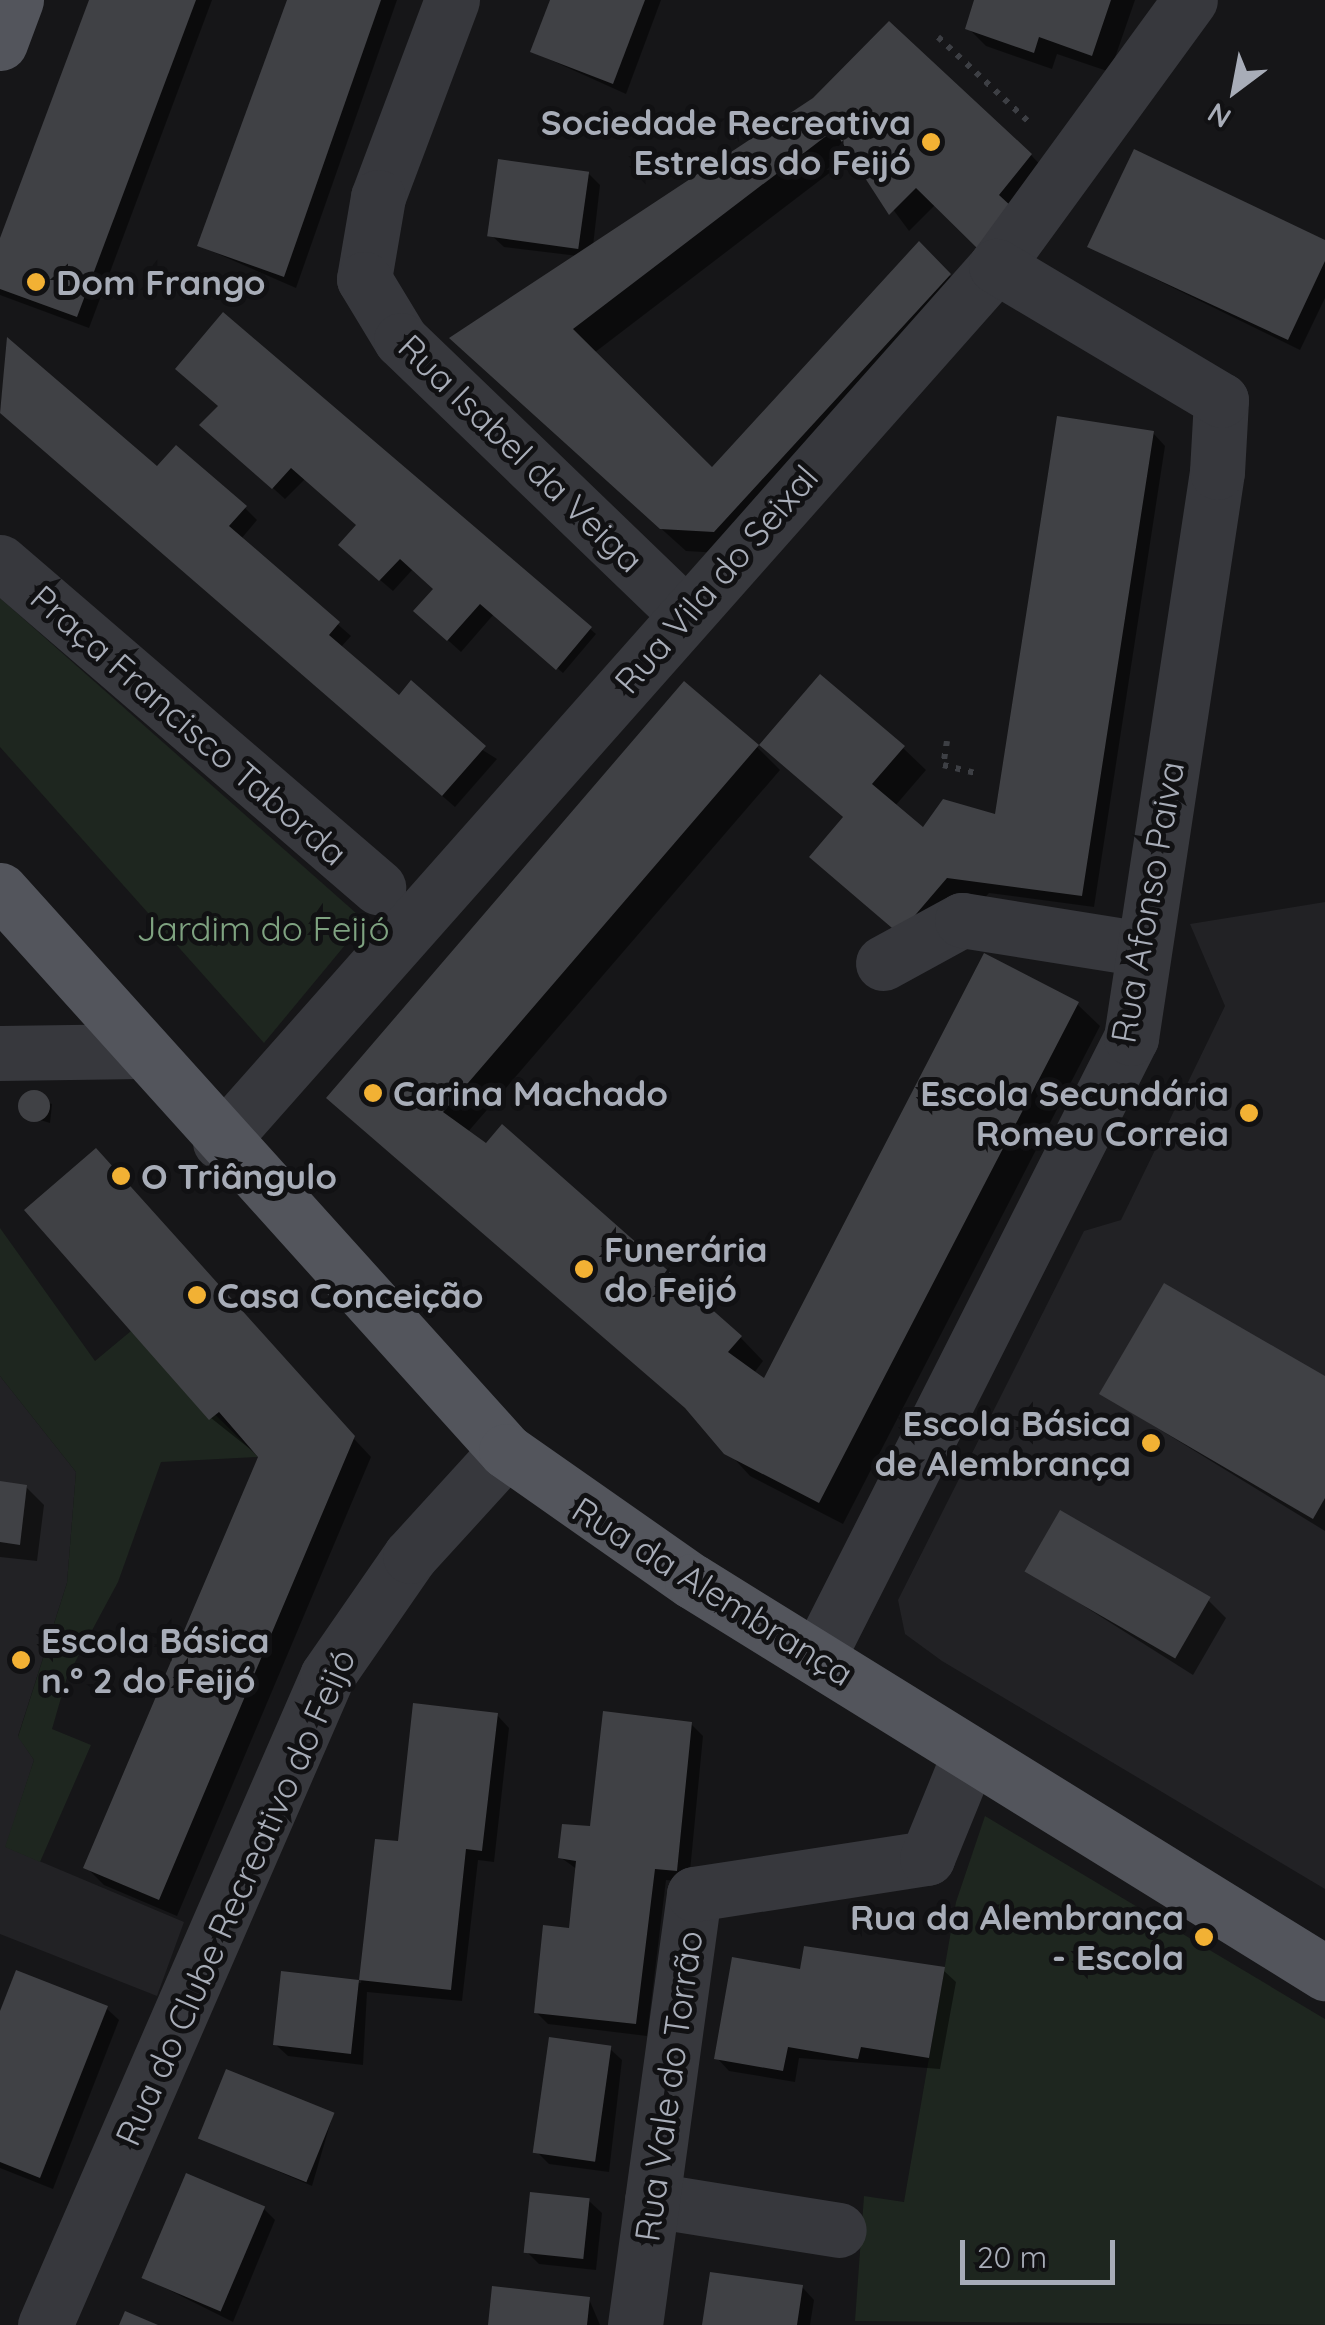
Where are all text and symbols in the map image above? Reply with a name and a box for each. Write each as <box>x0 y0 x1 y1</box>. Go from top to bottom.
north arrow <box>1185 40 1285 140</box>
text: N <box>1201 96 1237 136</box>
place label: Sociedade Recreativa Estrelas do Feijó <box>541 101 911 183</box>
marker: Sociedade Recreativa Estrelas do Feijó <box>920 131 942 153</box>
place label: Dom Frango <box>56 261 266 303</box>
marker: Dom Frango <box>25 271 47 293</box>
street label: Rua Isabel da Veiga <box>390 325 652 581</box>
street label: Rua Vila do Seixal <box>606 456 826 702</box>
street label: Praça Francisco Taborda <box>22 576 356 874</box>
street label: Rua Afonso Paiva <box>1102 758 1192 1046</box>
park label: Jardim do Feijó <box>136 907 390 949</box>
place label: Carina Machado <box>393 1072 668 1114</box>
place label: Escola Secundária Romeu Correia <box>920 1072 1229 1154</box>
marker: Carina Machado <box>362 1082 384 1104</box>
marker: Escola Secundária Romeu Correia <box>1238 1102 1260 1124</box>
place label: O Triângulo <box>141 1155 337 1197</box>
marker: O Triângulo <box>110 1165 132 1187</box>
place label: Funerária do Feijó <box>604 1228 767 1310</box>
marker: Funerária do Feijó <box>573 1258 595 1280</box>
place label: Casa Conceição <box>217 1274 484 1316</box>
marker: Casa Conceição <box>186 1284 208 1306</box>
place label: Escola Básica de Alembrança <box>874 1402 1131 1484</box>
marker: Escola Básica de Alembrança <box>1140 1432 1162 1454</box>
street label: Rua da Alembrança <box>565 1488 861 1694</box>
place label: Escola Básica n.º 2 do Feijó <box>41 1619 269 1701</box>
street label: Rua do Clube Recreativo do Feijó <box>106 1642 364 2152</box>
marker: Escola Básica n.º 2 do Feijó <box>10 1649 32 1671</box>
place label: Rua da Alembrança - Escola <box>850 1896 1184 1978</box>
marker: Rua da Alembrança - Escola <box>1193 1926 1215 1948</box>
street label: Rua Vale do Torrão <box>625 1928 711 2244</box>
scale bar <box>965 2220 1120 2282</box>
text: 20 m <box>977 2238 1047 2276</box>

